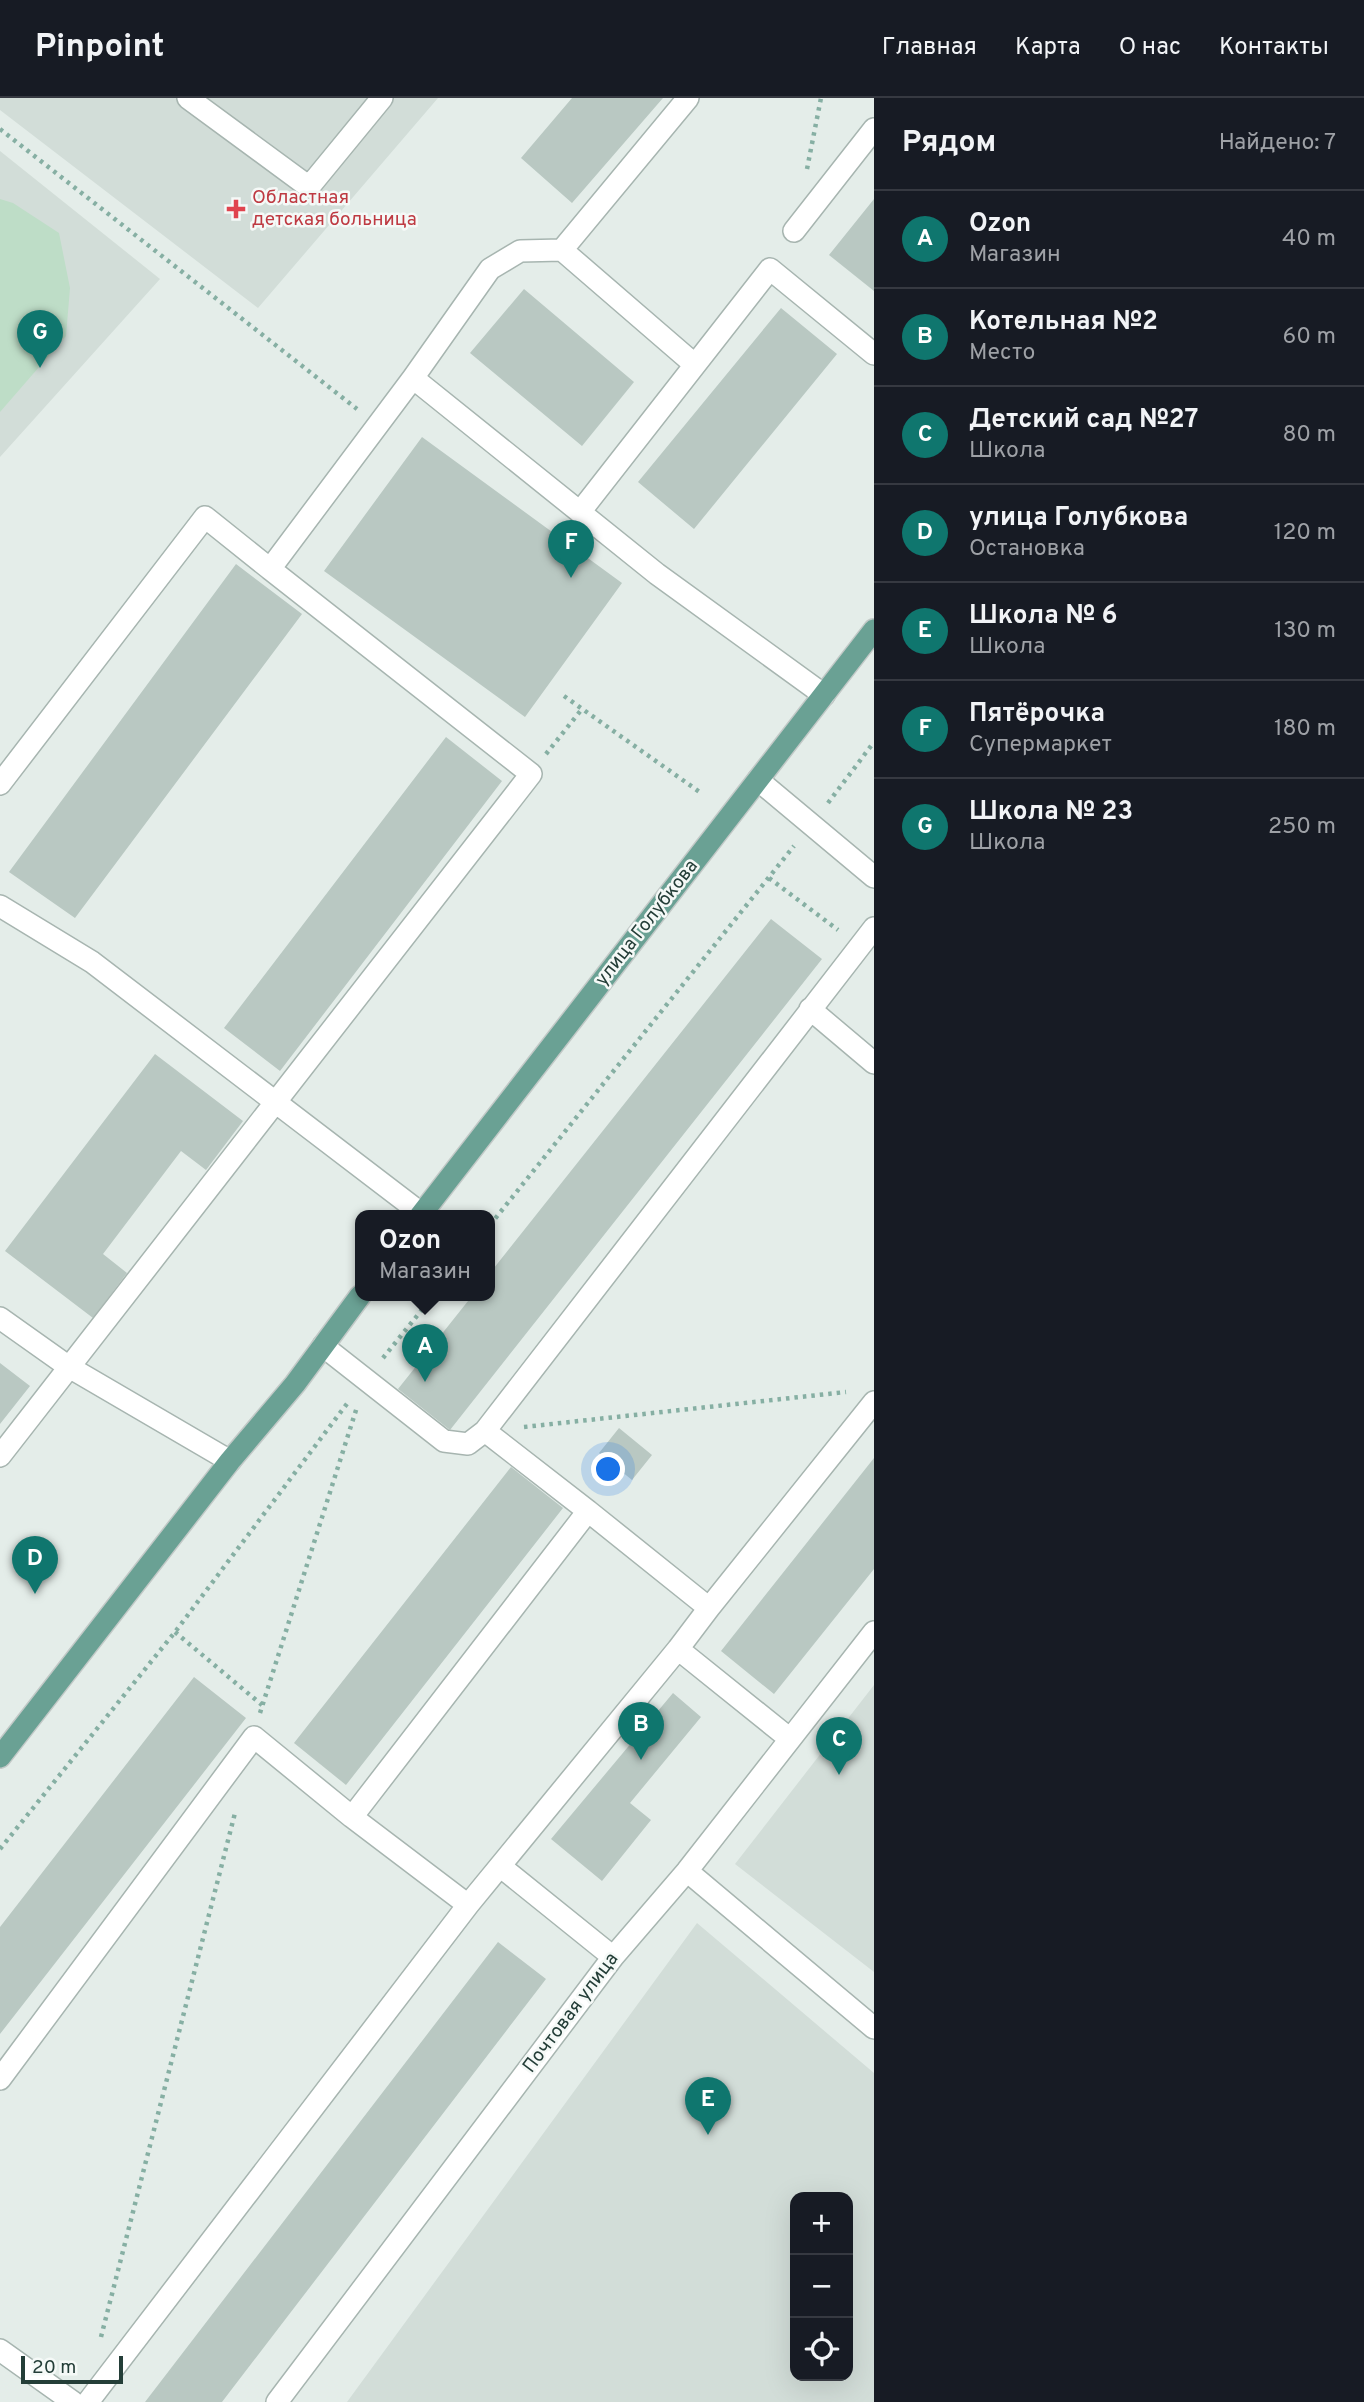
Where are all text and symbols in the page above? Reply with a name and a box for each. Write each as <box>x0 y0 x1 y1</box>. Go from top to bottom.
text: Pinpoint <box>35 27 164 69</box>
text: Главная <box>882 33 977 63</box>
text: Карта <box>1015 33 1081 63</box>
text: О нас <box>1119 33 1181 63</box>
text: Контакты <box>1219 33 1329 63</box>
text: Рядом <box>902 125 996 162</box>
text: Найдено: 7 <box>1219 129 1336 158</box>
place label: Областная детская больница <box>252 186 417 232</box>
marker: Областная детская больница <box>226 199 246 219</box>
text: Ozon <box>969 208 1031 241</box>
text: A <box>917 225 933 254</box>
text: 40 m <box>1282 225 1336 254</box>
text: Магазин <box>969 241 1061 270</box>
text: Котельная №2 <box>969 306 1158 339</box>
pin: G <box>17 310 63 368</box>
text: B <box>917 323 933 352</box>
text: 60 m <box>1283 323 1336 352</box>
text: Место <box>969 339 1035 368</box>
text: Детский сад №27 <box>969 404 1198 437</box>
text: C <box>918 421 932 450</box>
text: 80 m <box>1283 421 1336 450</box>
text: Школа <box>969 437 1045 466</box>
text: улица Голубкова <box>969 502 1188 535</box>
text: D <box>917 519 933 548</box>
text: 120 m <box>1274 519 1336 548</box>
pin: F <box>548 520 594 578</box>
text: Остановка <box>969 535 1085 564</box>
text: Школа № 6 <box>969 600 1118 633</box>
text: E <box>918 617 932 646</box>
text: 130 m <box>1274 617 1336 646</box>
text: Школа <box>969 633 1045 662</box>
text: Пятёрочка <box>969 698 1105 731</box>
text: F <box>918 715 932 744</box>
text: 180 m <box>1274 715 1336 744</box>
text: Супермаркет <box>969 731 1112 760</box>
text: Школа № 23 <box>969 796 1133 829</box>
text: G <box>917 813 933 842</box>
text: 250 m <box>1268 813 1336 842</box>
text: Школа <box>969 829 1045 858</box>
street label: улица Голубкова <box>590 855 704 991</box>
popup <box>355 1210 495 1301</box>
text: Ozon <box>379 1225 441 1258</box>
text: Магазин <box>379 1258 471 1287</box>
pin: A <box>402 1324 448 1382</box>
your location <box>591 1452 625 1486</box>
pin: D <box>12 1536 58 1594</box>
pin: B <box>618 1702 664 1760</box>
pin: C <box>816 1717 862 1775</box>
street label: Почтовая улица <box>518 1948 624 2078</box>
pin: E <box>685 2077 731 2135</box>
map controls <box>790 2192 853 2381</box>
button: + <box>790 2192 853 2255</box>
button: − <box>790 2255 853 2318</box>
button: locate <box>790 2318 853 2381</box>
scale bar <box>21 2353 122 2385</box>
text: 20 m <box>32 2356 76 2380</box>

